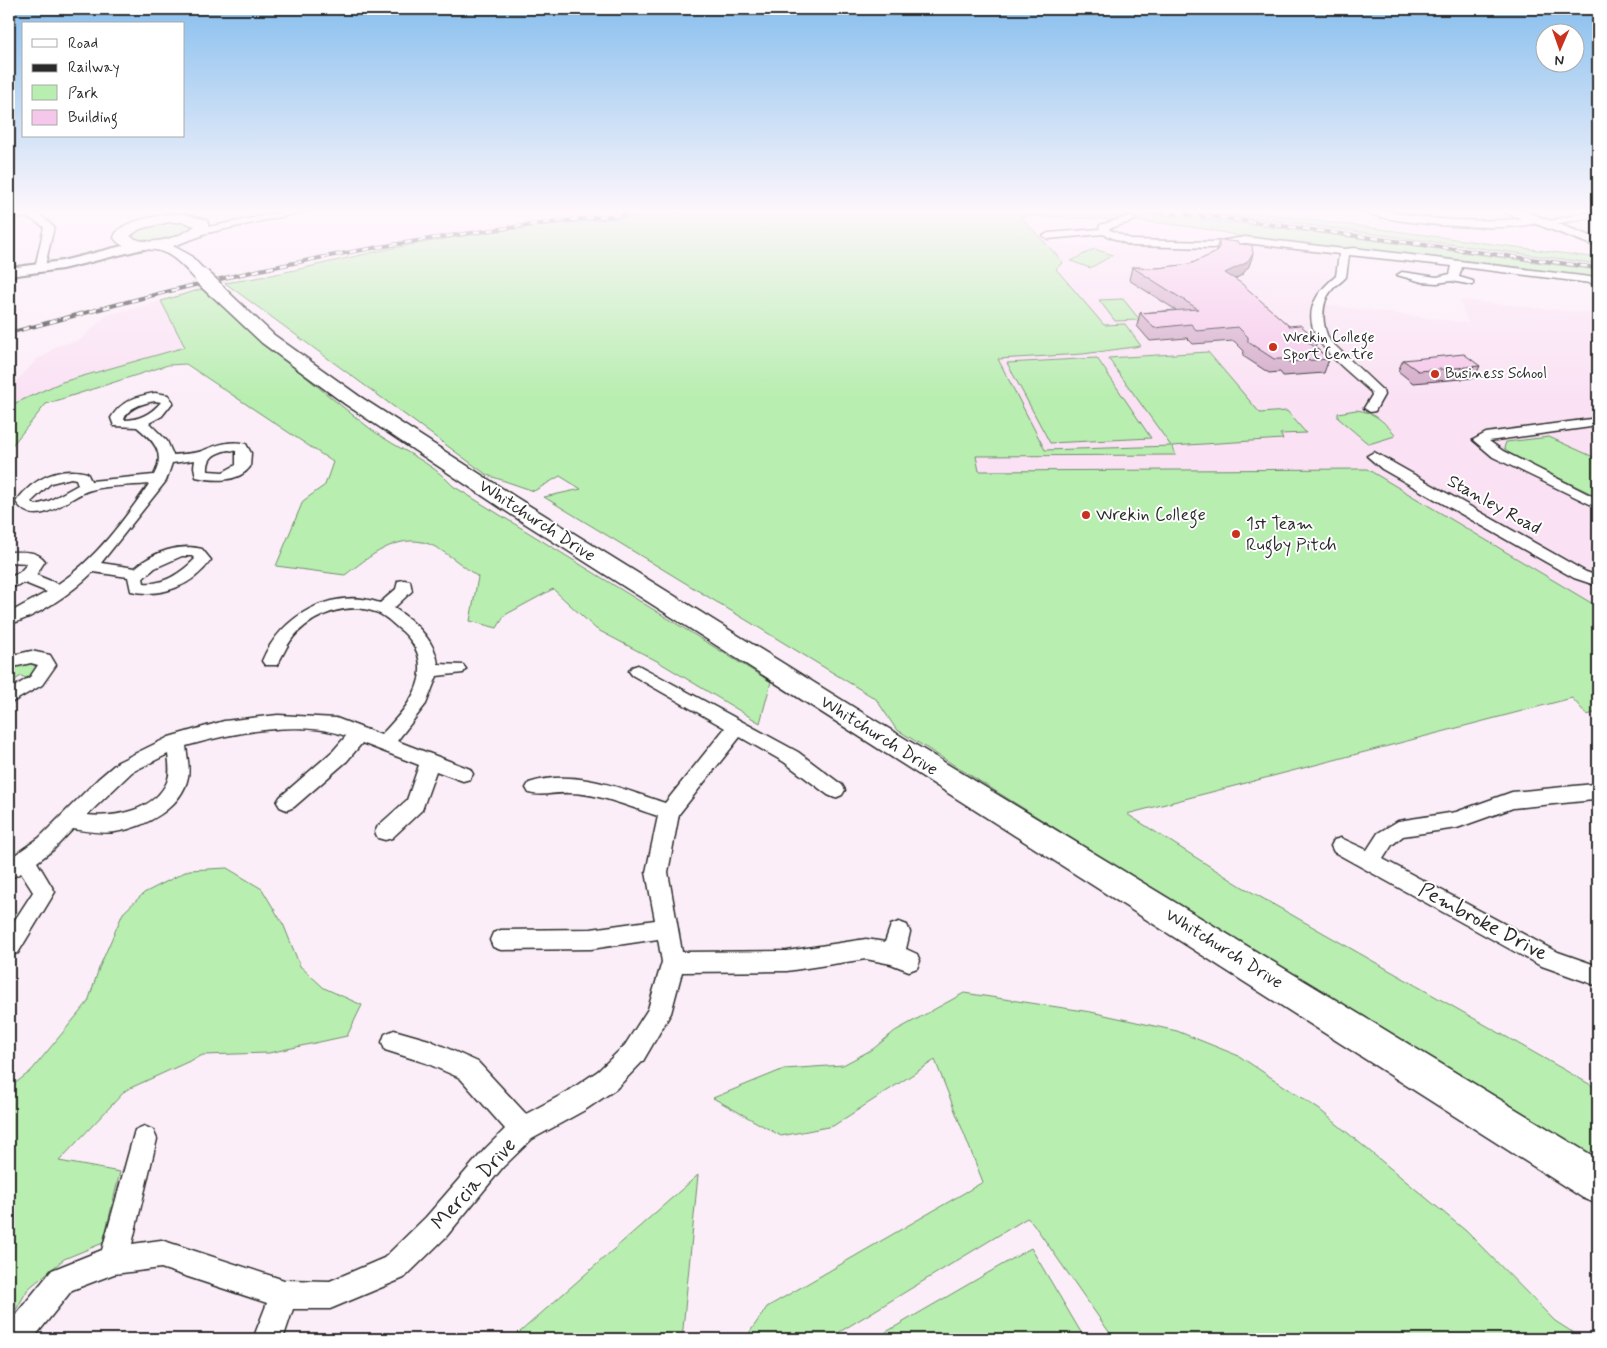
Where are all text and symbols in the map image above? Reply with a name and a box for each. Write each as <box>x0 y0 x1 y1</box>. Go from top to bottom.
legend <box>22 22 185 138</box>
north arrow <box>1534 22 1584 72</box>
text: Road <box>68 34 98 54</box>
text: N <box>1555 51 1565 69</box>
text: Railway <box>68 58 120 78</box>
text: Park <box>68 84 98 104</box>
text: Building <box>68 108 118 129</box>
place label: Wrekin College Sport Centre <box>1283 328 1375 365</box>
marker: Wrekin College Sport Centre <box>1267 341 1279 353</box>
place label: Business School <box>1445 364 1547 384</box>
marker: Business School <box>1429 368 1441 380</box>
street label: Stanley Road <box>1443 469 1545 541</box>
street label: Whitchurch Drive <box>474 474 600 568</box>
place label: Wrekin College <box>1096 503 1206 529</box>
marker: Wrekin College <box>1080 509 1092 521</box>
place label: 1st Team Rugby Pitch <box>1246 512 1337 559</box>
marker: 1st Team Rugby Pitch <box>1230 528 1242 540</box>
street label: Whitchurch Drive <box>816 690 942 782</box>
street label: Pembroke Drive <box>1413 876 1553 968</box>
street label: Whitchurch Drive <box>1161 903 1287 995</box>
street label: Mercia Drive <box>425 1132 523 1236</box>

